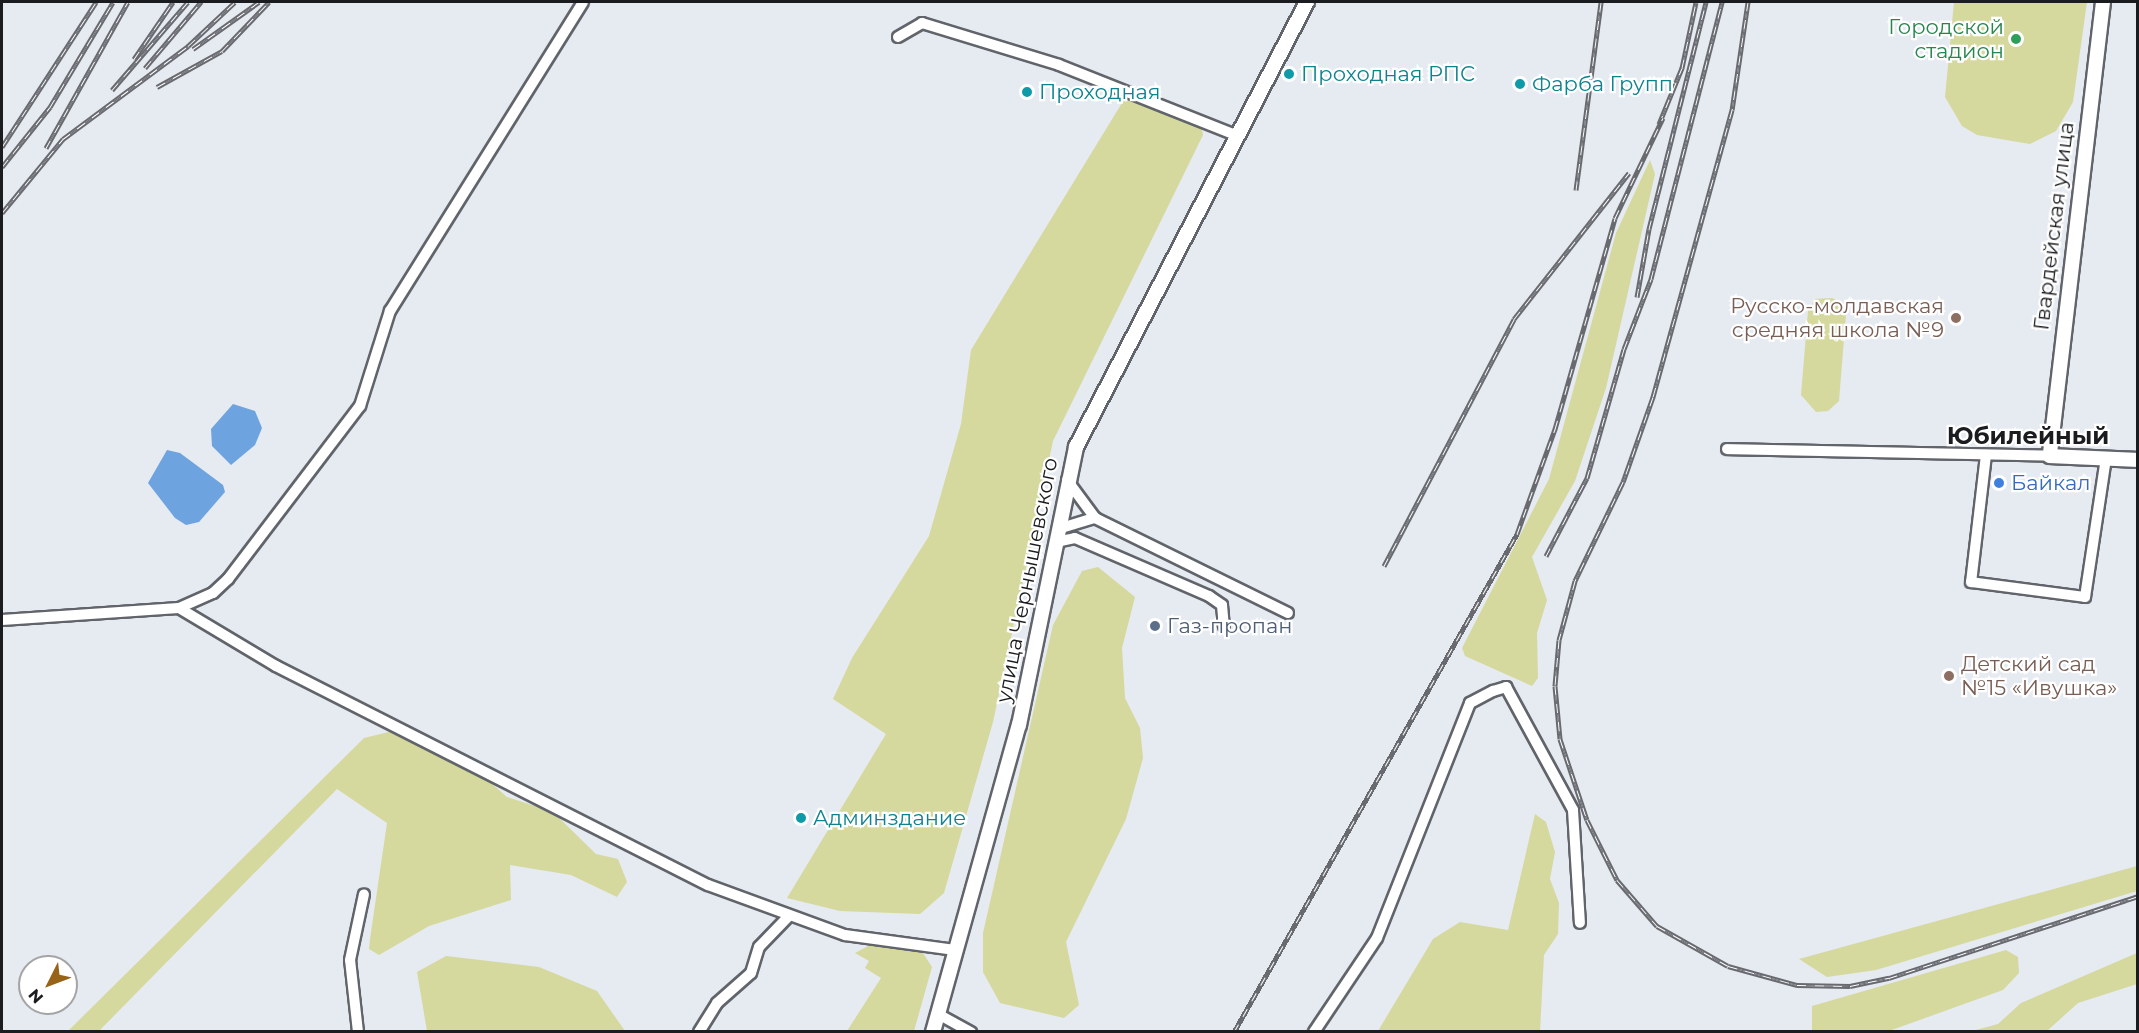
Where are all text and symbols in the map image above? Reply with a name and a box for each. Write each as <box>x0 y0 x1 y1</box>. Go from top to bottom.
place label: Городской стадион <box>1888 14 2004 64</box>
marker: Городской стадион <box>2009 32 2023 46</box>
place label: Проходная РПС <box>1301 61 1475 87</box>
marker: Проходная РПС <box>1282 67 1296 81</box>
place label: Фарба Групп <box>1532 71 1673 97</box>
marker: Фарба Групп <box>1513 77 1527 91</box>
place label: Проходная <box>1039 79 1161 105</box>
marker: Проходная <box>1020 85 1034 99</box>
street label: Гвардейская улица <box>2029 120 2079 332</box>
place label: Русско-молдавская средняя школа №9 <box>1730 293 1944 343</box>
marker: Русско-молдавская средняя школа №9 <box>1949 311 1963 325</box>
district label: Юбилейный <box>1947 422 2109 450</box>
street label: улица Чернышевского <box>991 455 1063 705</box>
place label: Байкал <box>2011 470 2090 496</box>
marker: Байкал <box>1992 476 2006 490</box>
place label: Газ-пропан <box>1167 613 1292 639</box>
marker: Газ-пропан <box>1148 619 1162 633</box>
place label: Детский сад №15 «Ивушка» <box>1961 651 2117 701</box>
marker: Детский сад №15 «Ивушка» <box>1942 669 1956 683</box>
place label: Админздание <box>813 805 966 831</box>
marker: Админздание <box>794 811 808 825</box>
north arrow <box>18 955 78 1015</box>
text: N <box>24 985 47 1007</box>

